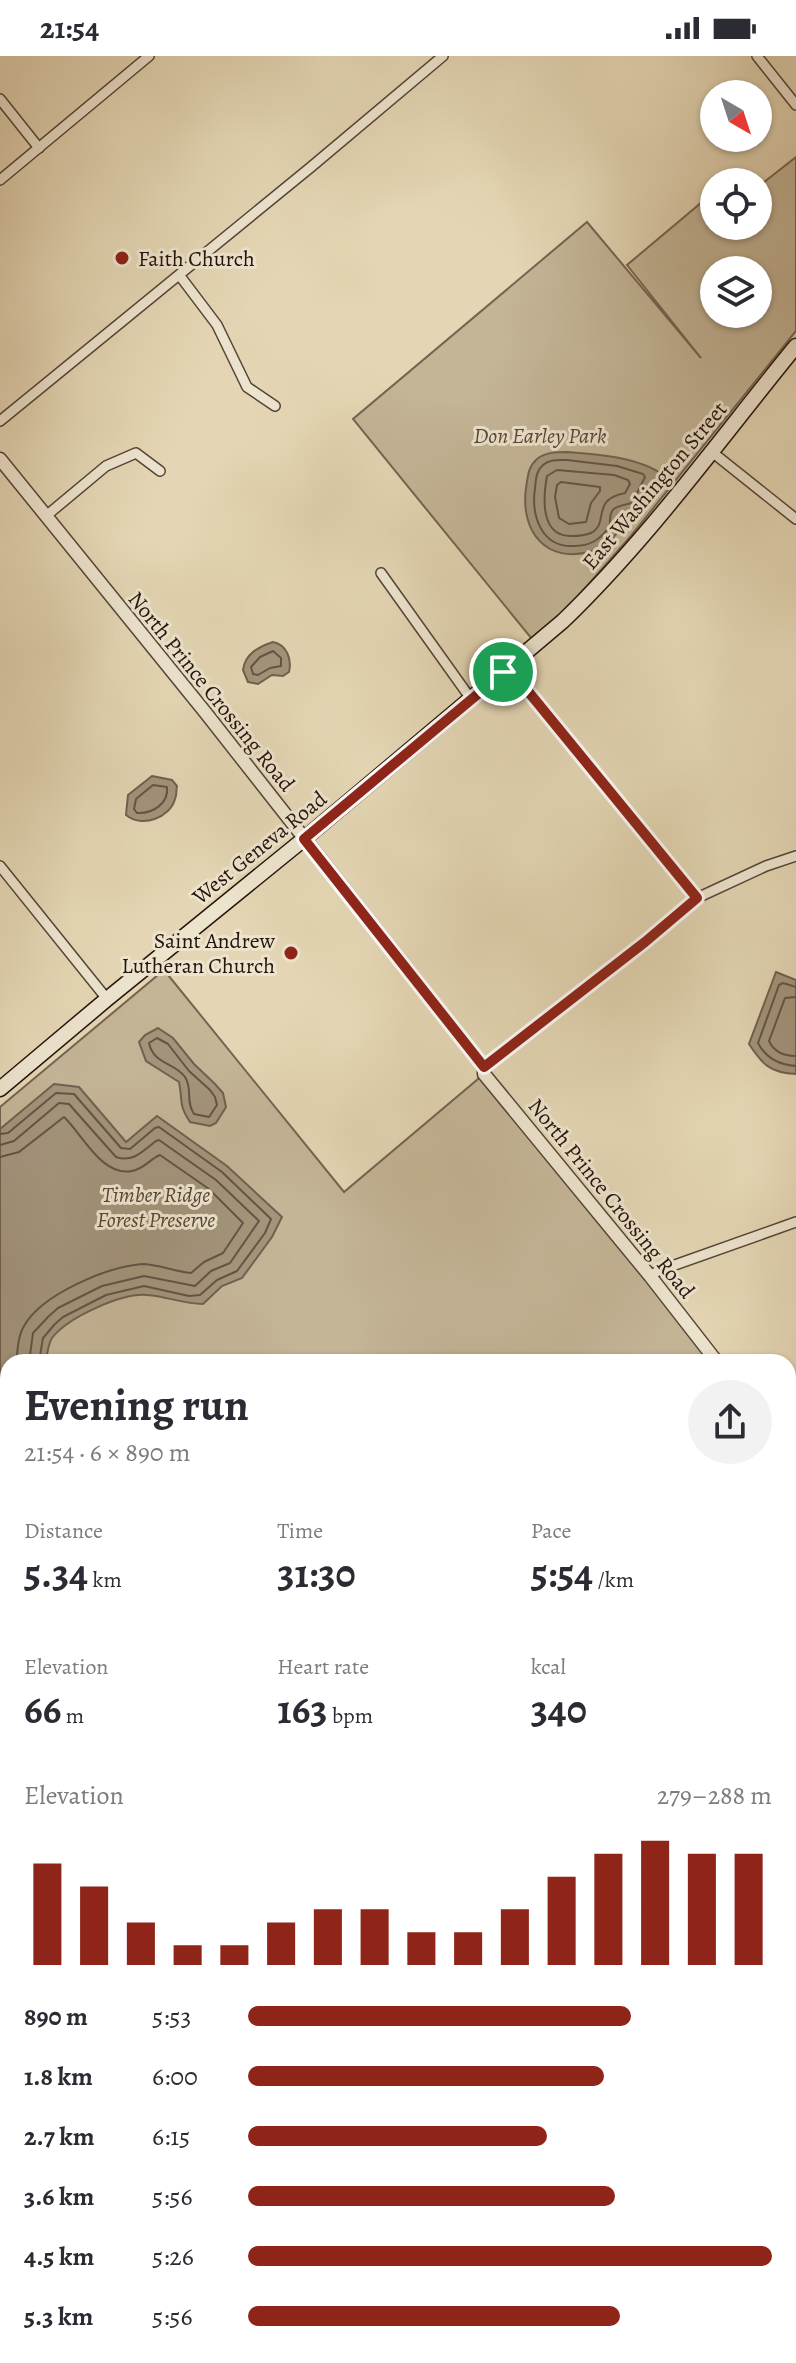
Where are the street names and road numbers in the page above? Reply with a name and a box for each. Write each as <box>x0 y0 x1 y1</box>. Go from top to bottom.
street label: East Washington Street <box>576 395 734 576</box>
street label: North Prince Crossing Road <box>121 585 302 798</box>
street label: West Geneva Road <box>185 784 333 912</box>
street label: North Prince Crossing Road <box>521 1092 702 1305</box>

